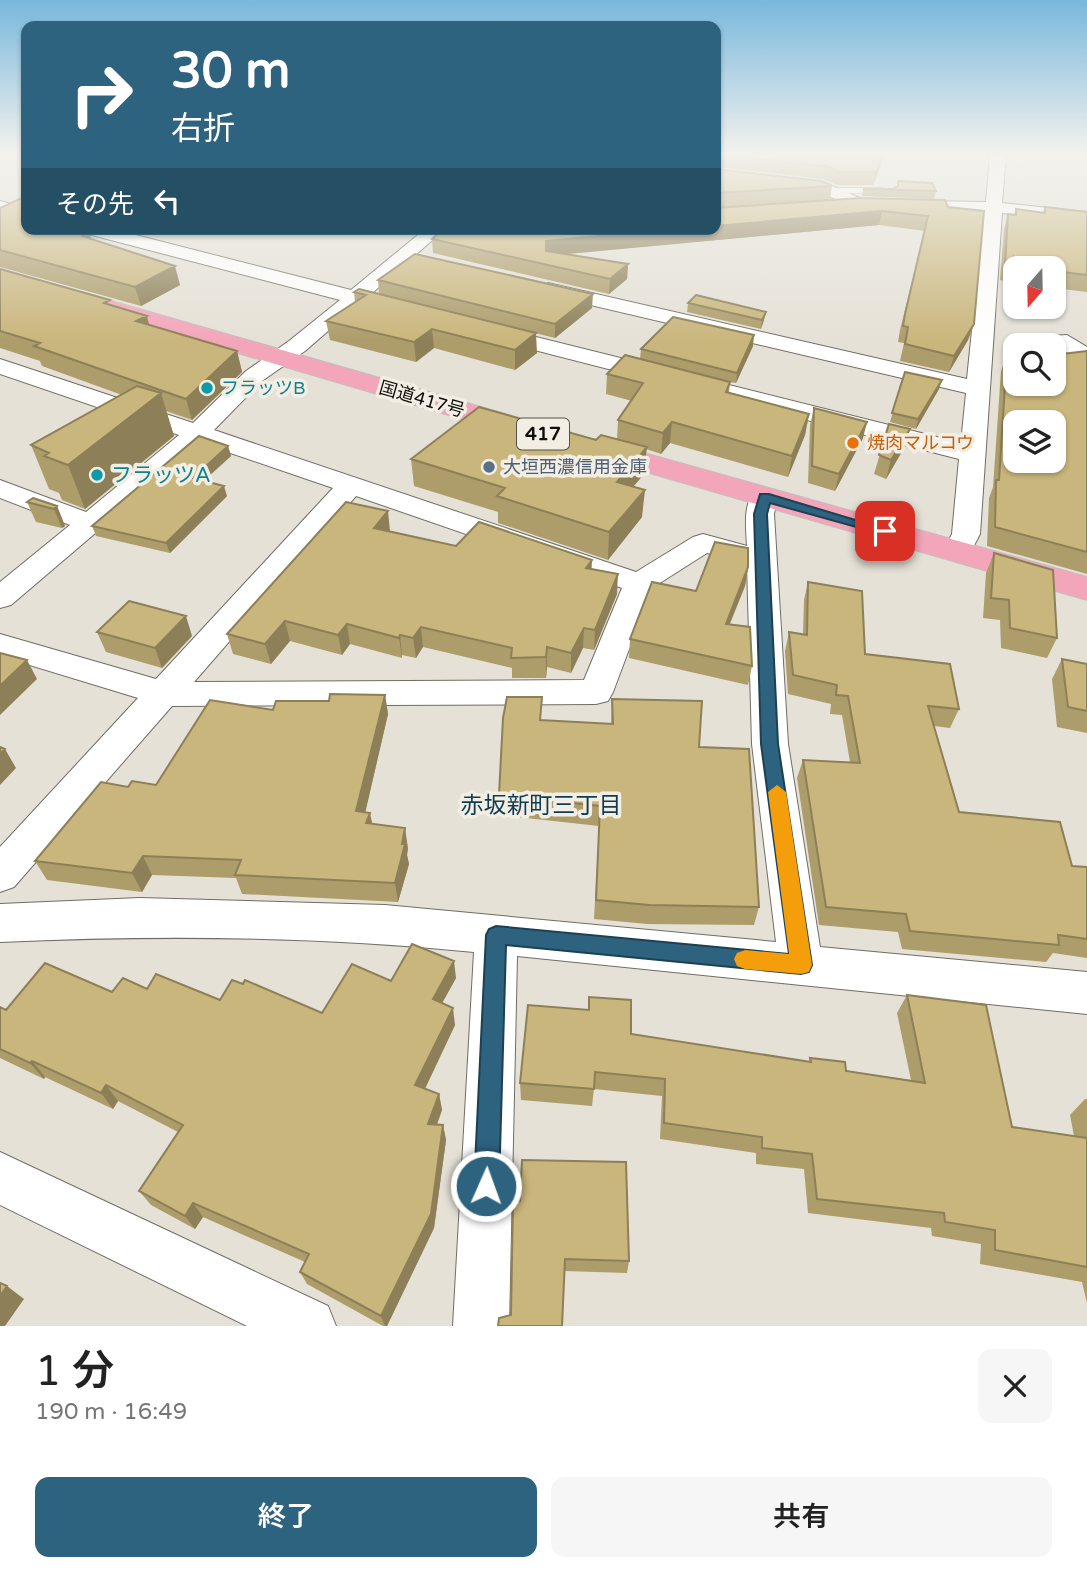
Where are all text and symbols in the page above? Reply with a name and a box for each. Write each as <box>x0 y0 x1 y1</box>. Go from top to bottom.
text: 30 m <box>171 42 290 101</box>
icon: right <box>56 49 147 140</box>
text: 右折 <box>171 110 235 148</box>
icon: left <box>148 182 186 220</box>
text: その先 <box>56 189 134 220</box>
north arrow <box>1003 256 1066 318</box>
map controls <box>1003 256 1066 473</box>
button: search <box>1003 333 1066 396</box>
street label: 国道417号 <box>377 376 467 422</box>
place label: フラッツB <box>221 377 305 399</box>
marker: フラッツB <box>199 380 215 396</box>
button: layers <box>1003 410 1066 473</box>
road number: 417 <box>517 418 569 449</box>
place label: 焼肉マルコウ <box>867 432 974 454</box>
marker: 焼肉マルコウ <box>845 435 861 451</box>
place label: 大垣西濃信用金庫 <box>503 456 647 478</box>
marker: 大垣西濃信用金庫 <box>481 459 497 475</box>
place label: フラッツA <box>111 463 211 488</box>
marker: フラッツA <box>89 467 105 483</box>
pin <box>855 501 915 561</box>
icon: arrive <box>866 512 904 550</box>
district label: 赤坂新町三丁目 <box>461 792 622 820</box>
position arrow <box>449 1149 523 1223</box>
text: 1 分 <box>35 1346 114 1397</box>
button: close <box>978 1349 1052 1423</box>
text: 190 m · 16:49 <box>35 1398 187 1426</box>
button: 終了 <box>35 1477 537 1557</box>
button: 共有 <box>551 1477 1052 1557</box>

